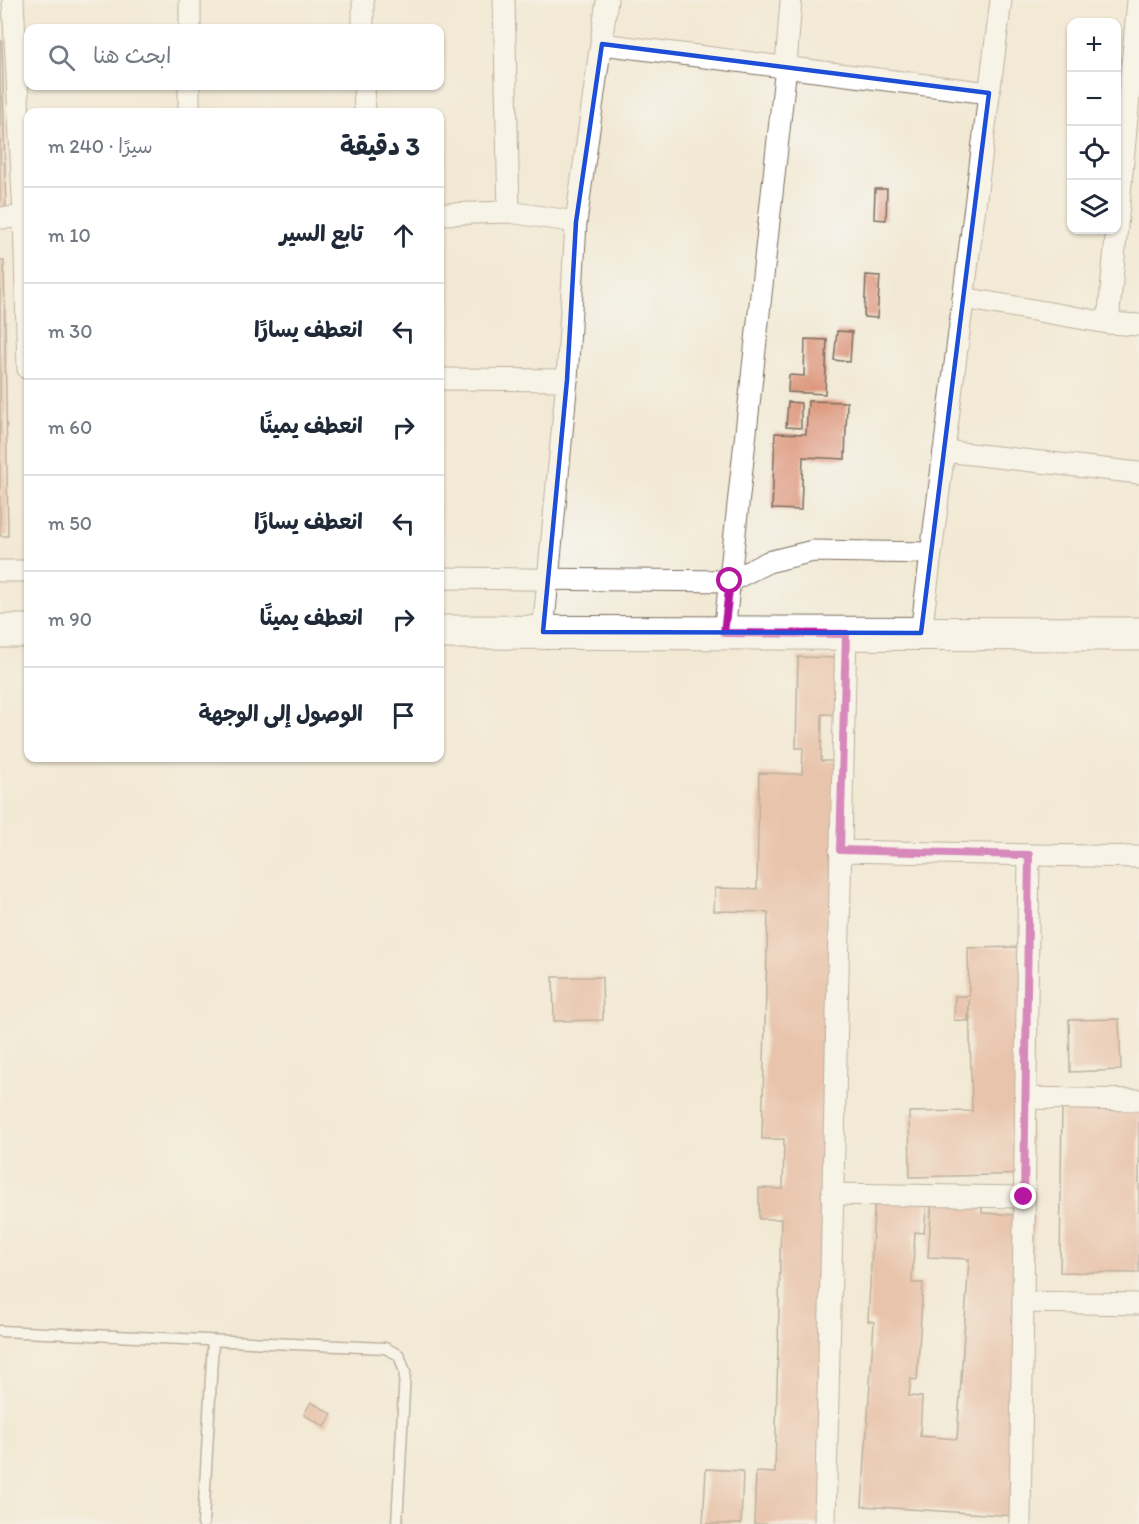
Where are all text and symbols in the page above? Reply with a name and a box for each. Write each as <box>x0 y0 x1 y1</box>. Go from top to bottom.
map controls <box>1067 18 1121 234</box>
button: + <box>1067 18 1121 72</box>
search box <box>24 24 444 90</box>
icon: search <box>45 41 78 74</box>
text: ابحث هنا <box>93 42 172 69</box>
button: − <box>1067 72 1121 126</box>
button: locate <box>1067 126 1121 180</box>
text: 3 دقيقة <box>340 130 420 162</box>
text: سيرًا · 240 m <box>48 134 153 158</box>
button: layers <box>1067 180 1121 234</box>
icon: ahead <box>387 219 420 252</box>
text: تابع السير <box>280 220 363 247</box>
text: 10 m <box>48 223 91 247</box>
icon: left <box>387 315 420 348</box>
text: انعطف يسارًا <box>254 316 363 343</box>
text: 30 m <box>48 319 93 343</box>
icon: right <box>387 411 420 444</box>
text: انعطف يمينًا <box>260 412 363 439</box>
text: 60 m <box>48 415 92 439</box>
icon: left <box>387 507 420 540</box>
text: انعطف يسارًا <box>254 508 363 535</box>
text: 50 m <box>48 511 92 535</box>
route start <box>716 567 742 593</box>
icon: right <box>387 603 420 636</box>
text: انعطف يمينًا <box>260 604 363 631</box>
text: 90 m <box>48 607 92 631</box>
icon: arrive <box>387 699 420 732</box>
text: الوصول إلى الوجهة <box>198 700 363 727</box>
route end <box>1010 1183 1036 1209</box>

